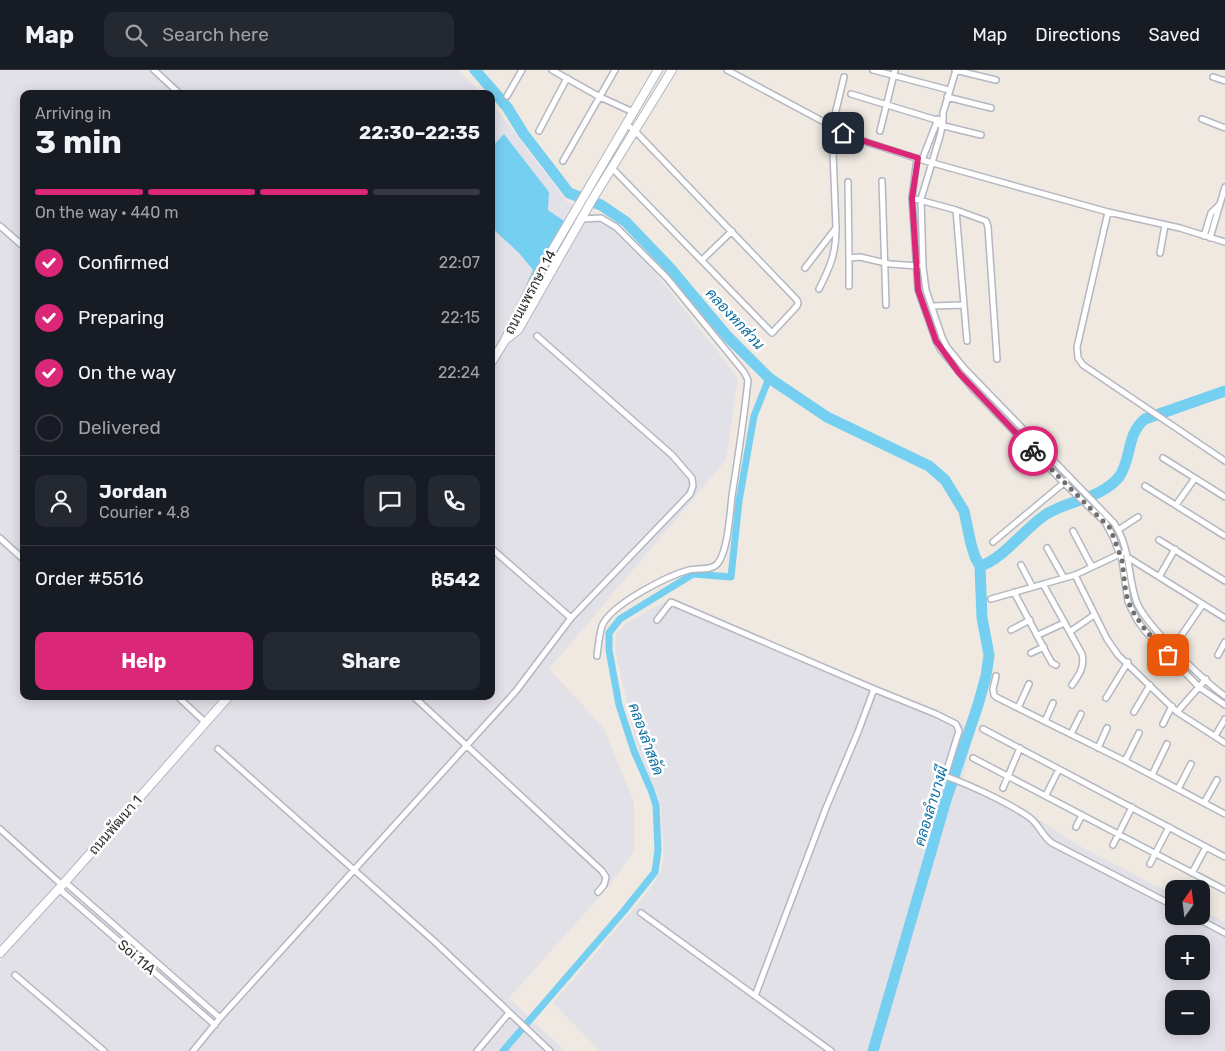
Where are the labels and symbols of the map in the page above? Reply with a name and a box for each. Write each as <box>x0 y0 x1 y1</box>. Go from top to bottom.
pin <box>822 112 864 154</box>
street label: ถนนแพรกษา 14 <box>501 247 560 337</box>
water label: คลองหกส่วน <box>702 284 769 354</box>
courier <box>1008 426 1058 476</box>
pin <box>1147 634 1189 676</box>
water label: คลองลำสลัด <box>625 700 667 778</box>
water label: คลองลำบางผี <box>909 763 952 848</box>
street label: ถนนพัฒนา 1 <box>85 792 146 858</box>
north arrow <box>1165 880 1210 925</box>
street label: Soi 11A <box>114 936 160 979</box>

